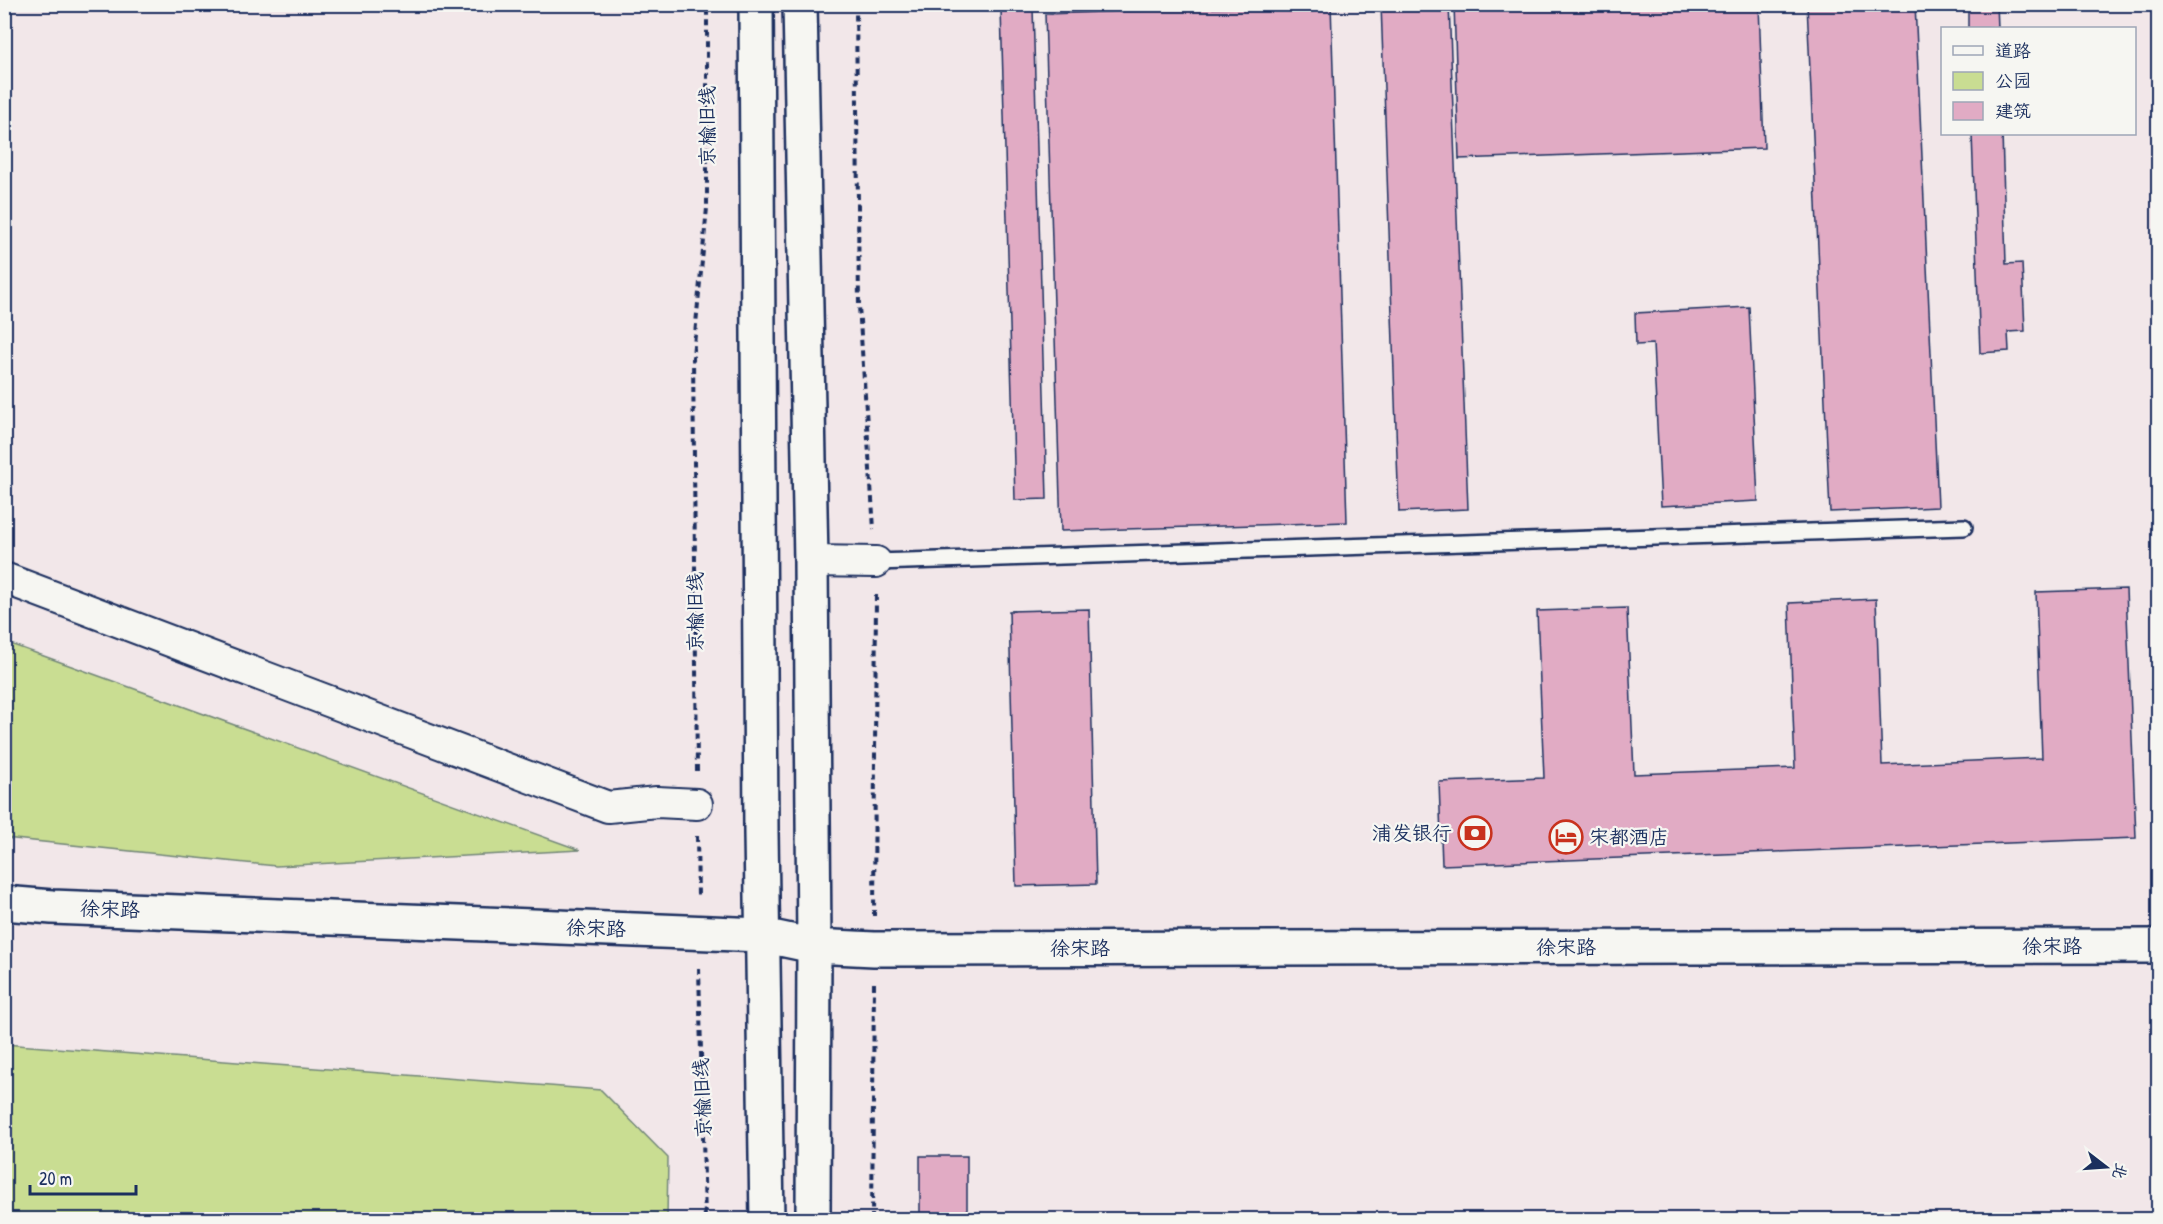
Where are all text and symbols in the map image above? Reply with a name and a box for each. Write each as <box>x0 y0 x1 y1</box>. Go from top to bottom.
legend <box>1941 27 2136 135</box>
text: 道路 <box>1995 38 2031 63</box>
text: 公园 <box>1995 68 2031 93</box>
street label: 京榆旧线 <box>693 86 720 166</box>
text: 建筑 <box>1995 98 2031 123</box>
street label: 京榆旧线 <box>681 572 708 652</box>
bank icon: 浦发银行 <box>1457 815 1493 851</box>
place label: 浦发银行 <box>1372 819 1452 846</box>
hotel icon: 宋都酒店 <box>1548 819 1584 855</box>
place label: 宋都酒店 <box>1589 823 1669 850</box>
street label: 徐宋路 <box>80 894 141 923</box>
street label: 徐宋路 <box>566 913 627 942</box>
street label: 徐宋路 <box>2022 932 2083 959</box>
street label: 徐宋路 <box>1536 933 1597 960</box>
street label: 徐宋路 <box>1050 934 1111 961</box>
street label: 京榆旧线 <box>687 1058 716 1138</box>
north arrow <box>2076 1137 2136 1197</box>
scale bar <box>30 1158 136 1196</box>
text: 北 <box>2107 1161 2133 1182</box>
text: 20 m <box>39 1166 72 1191</box>

